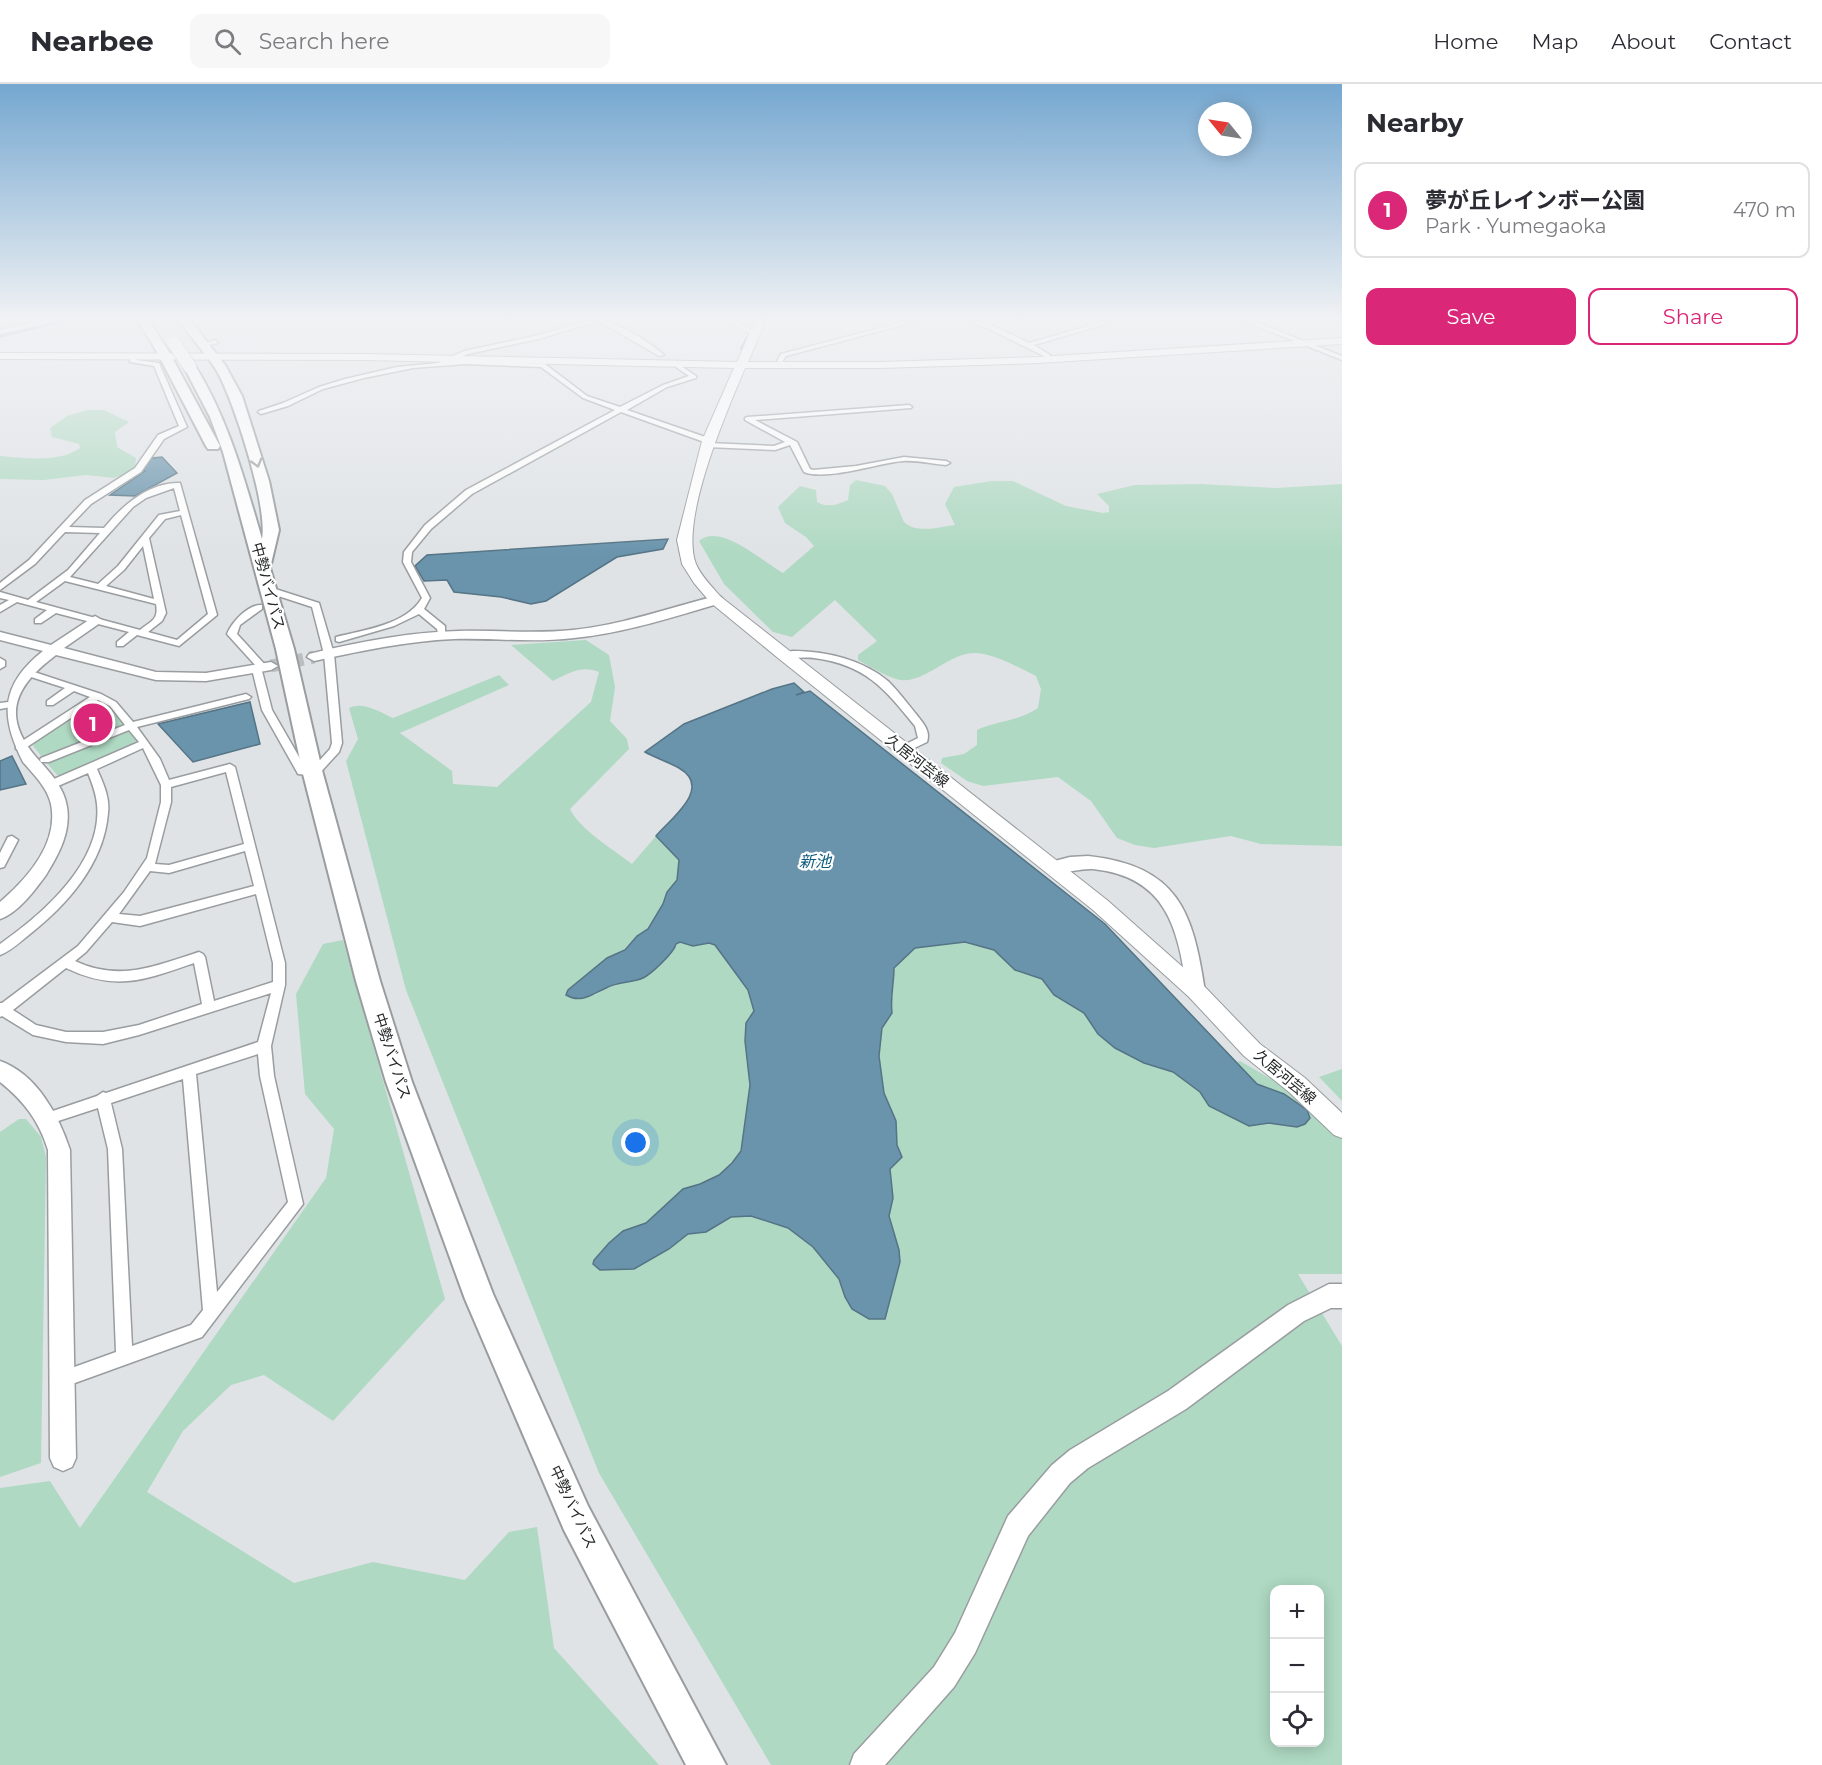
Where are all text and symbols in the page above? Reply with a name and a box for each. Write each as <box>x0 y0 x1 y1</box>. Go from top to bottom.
search box <box>190 14 610 68</box>
text: Nearbee <box>30 24 154 58</box>
icon: search <box>211 25 244 58</box>
text: Search here <box>259 28 390 55</box>
text: Home <box>1433 29 1498 54</box>
text: Map <box>1531 29 1578 54</box>
text: About <box>1611 29 1676 54</box>
text: Contact <box>1709 29 1792 54</box>
north arrow <box>1198 102 1252 156</box>
text: Nearby <box>1366 107 1463 139</box>
text: 夢が丘レインボー公園 <box>1425 187 1645 214</box>
text: 1 <box>1384 198 1391 222</box>
text: 470 m <box>1733 198 1796 222</box>
text: Park · Yumegaoka <box>1425 214 1607 238</box>
button: Save <box>1366 288 1576 345</box>
button: Share <box>1588 288 1798 345</box>
one-way arrow <box>250 457 262 468</box>
street label: 中勢バイパス <box>248 540 289 632</box>
pin: 1 <box>74 700 112 746</box>
street label: 久居河芸線 <box>882 730 953 791</box>
water label: 新池 <box>799 852 833 871</box>
street label: 中勢バイパス <box>370 1010 415 1101</box>
street label: 久居河芸線 <box>1250 1045 1320 1108</box>
your location <box>621 1128 650 1157</box>
street label: 中勢バイパス <box>546 1462 601 1551</box>
map controls <box>1270 1585 1324 1747</box>
button: + <box>1270 1585 1324 1639</box>
button: − <box>1270 1639 1324 1693</box>
button: locate <box>1270 1693 1324 1747</box>

